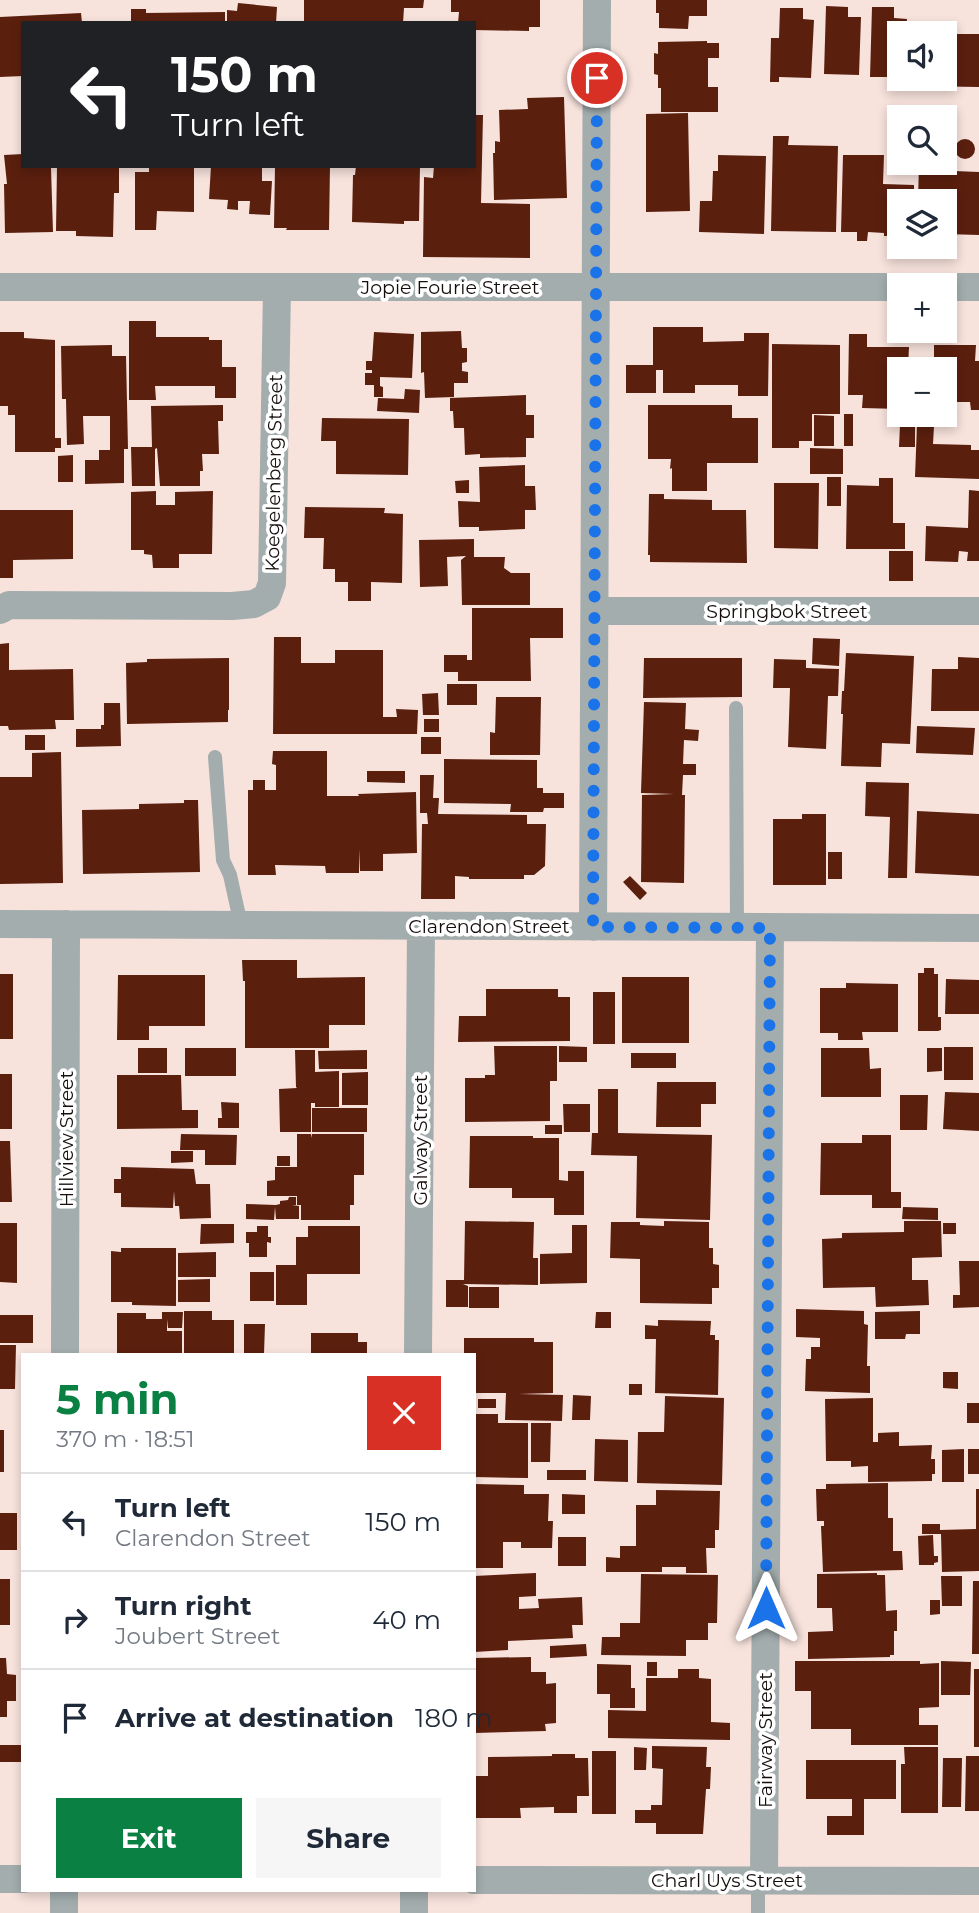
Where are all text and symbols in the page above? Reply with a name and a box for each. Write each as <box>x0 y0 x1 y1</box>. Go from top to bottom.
map controls <box>887 21 957 427</box>
button: sound <box>887 21 957 91</box>
text: 150 m <box>171 45 318 104</box>
pin <box>567 48 627 108</box>
icon: left <box>56 49 147 140</box>
icon: arrive <box>578 59 616 97</box>
text: Turn left <box>171 105 305 144</box>
button: search <box>887 105 957 175</box>
button: layers <box>887 189 957 259</box>
button: + <box>887 273 957 343</box>
street label: Jopie Fourie Street <box>360 276 540 299</box>
button: − <box>887 357 957 427</box>
street label: Koegelenberg Street <box>261 374 287 572</box>
street label: Springbok Street <box>706 600 868 623</box>
street label: Clarendon Street <box>408 915 570 938</box>
street label: Hillview Street <box>55 1070 78 1207</box>
street label: Galway Street <box>409 1074 432 1205</box>
text: 5 min <box>56 1373 179 1425</box>
button: close <box>367 1376 441 1450</box>
text: 370 m · 18:51 <box>56 1425 194 1453</box>
text: Turn left <box>115 1492 231 1524</box>
icon: left <box>56 1503 94 1541</box>
text: 150 m <box>365 1506 441 1538</box>
text: Clarendon Street <box>115 1524 311 1552</box>
position arrow <box>729 1571 803 1645</box>
text: Turn right <box>115 1590 251 1622</box>
icon: right <box>56 1601 94 1639</box>
text: 40 m <box>372 1604 441 1636</box>
text: Joubert Street <box>115 1622 280 1650</box>
street label: Fairway Street <box>754 1672 777 1808</box>
icon: arrive <box>56 1699 94 1737</box>
text: Arrive at destination <box>115 1702 394 1734</box>
text: 180 m <box>415 1702 493 1734</box>
button: Exit <box>56 1798 242 1878</box>
button: Share <box>256 1798 441 1878</box>
street label: Charl Uys Street <box>651 1869 803 1892</box>

